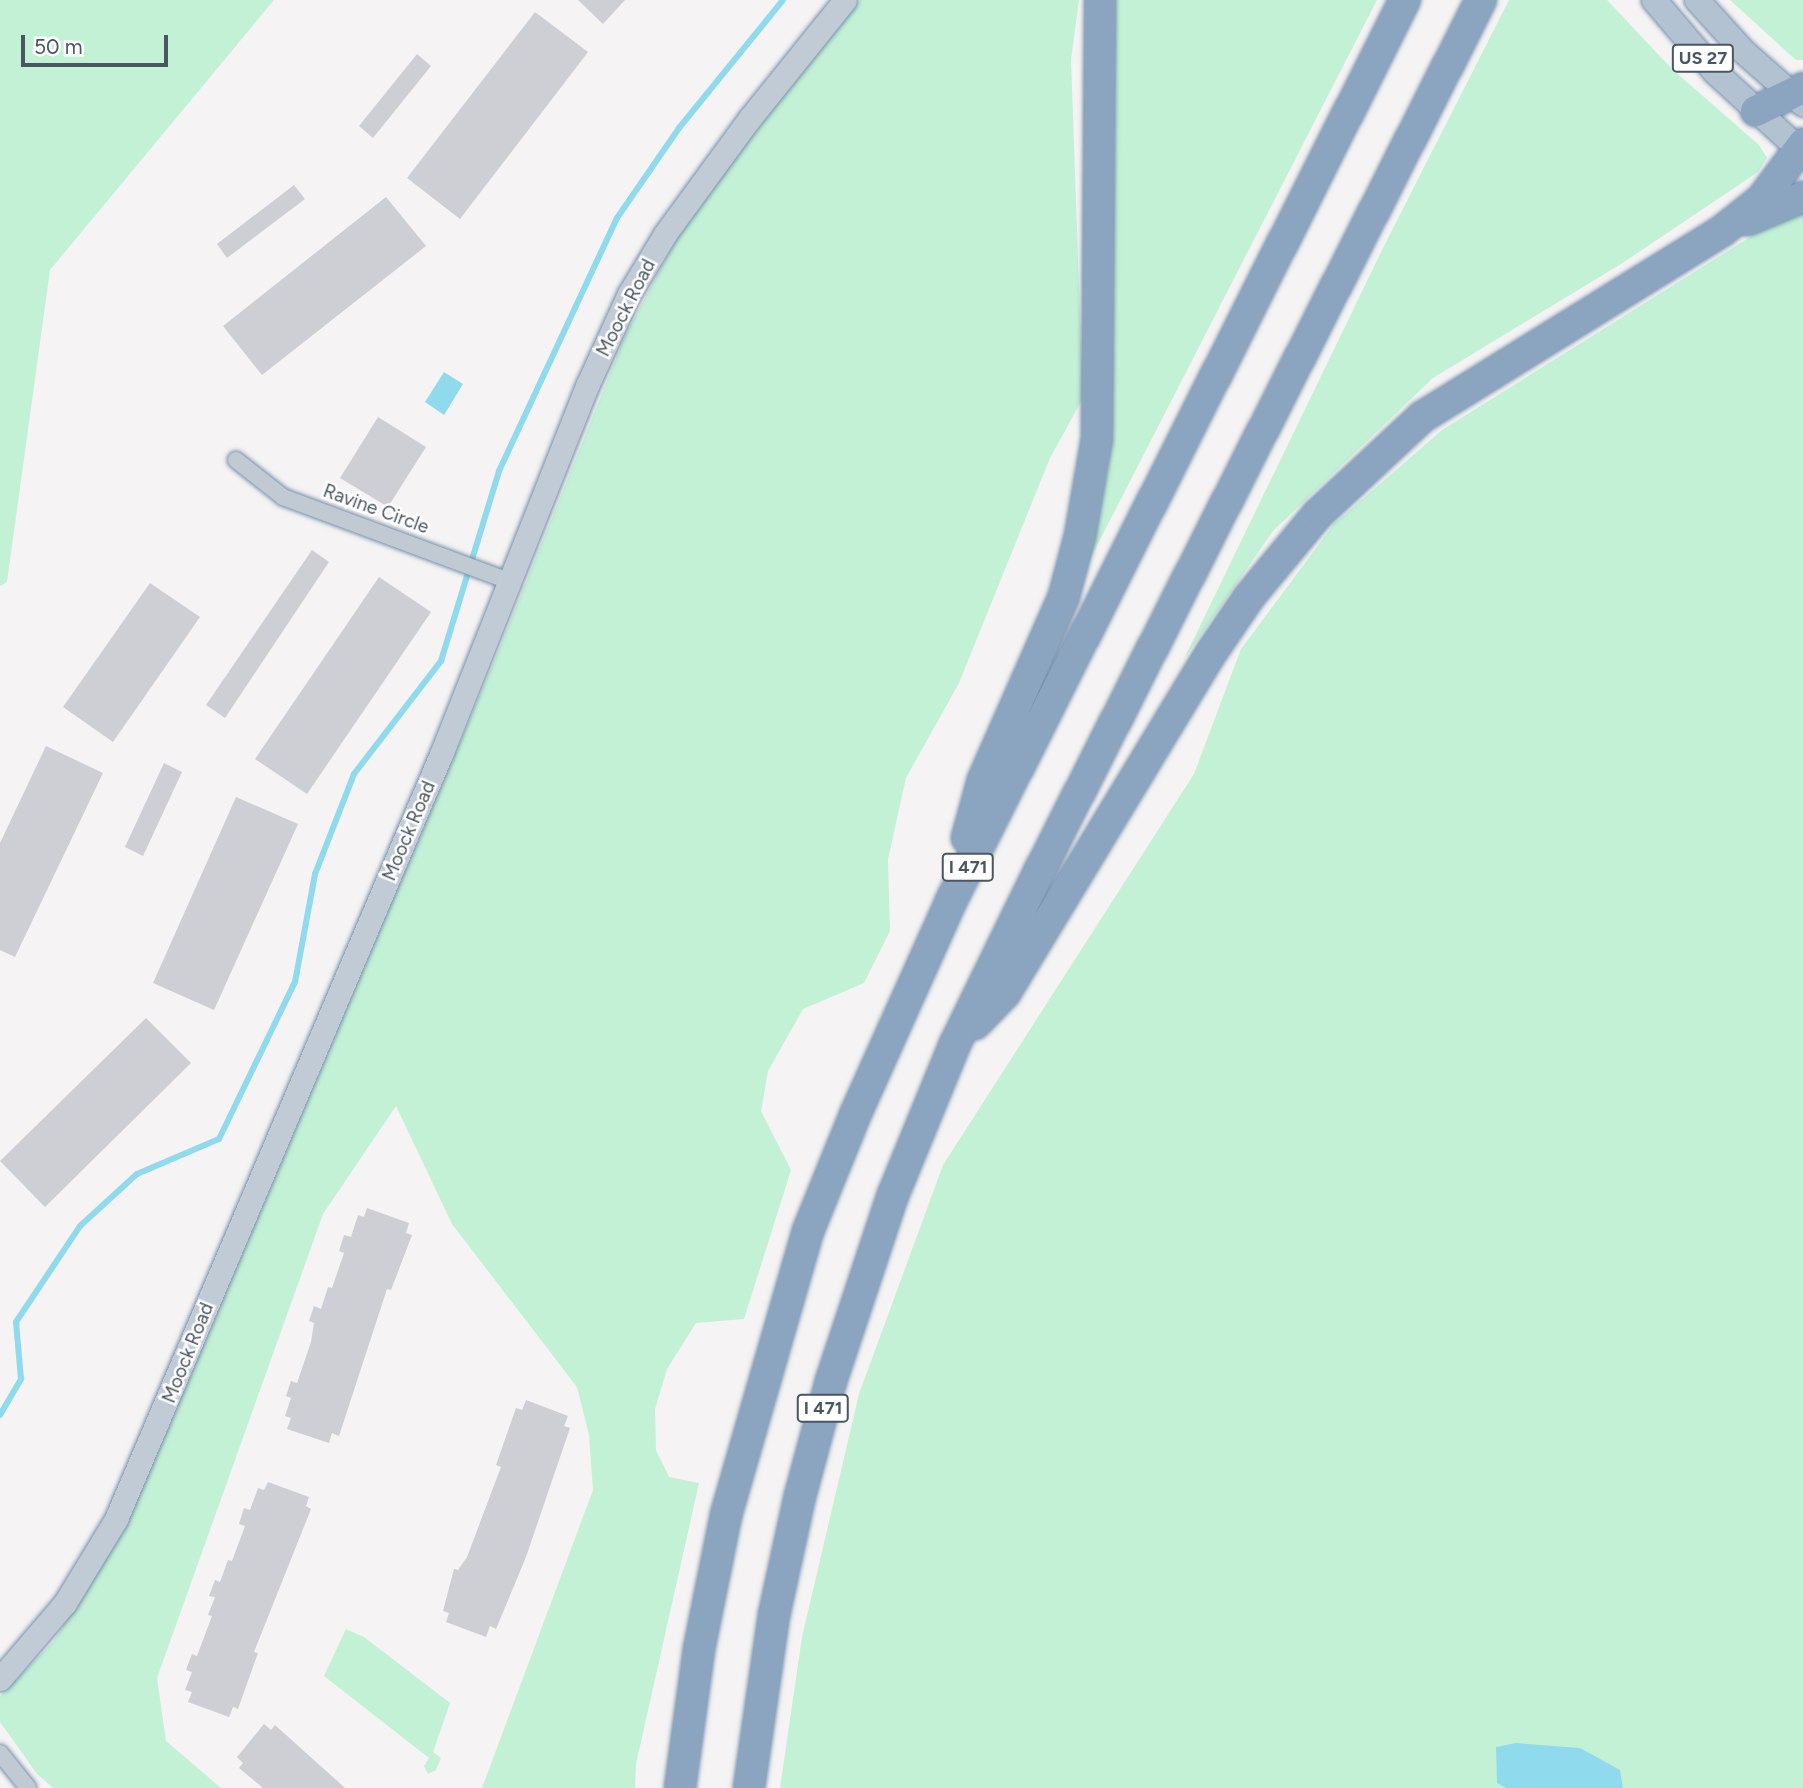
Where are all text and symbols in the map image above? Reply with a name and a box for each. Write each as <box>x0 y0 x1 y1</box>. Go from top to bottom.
scale bar <box>24 21 172 65</box>
text: 50 m <box>34 34 83 59</box>
road number: US 27 <box>1672 44 1734 72</box>
street label: Moock Road <box>592 256 660 360</box>
street label: Ravine Circle <box>320 479 432 539</box>
street label: Moock Road <box>378 778 440 884</box>
road number: I 471 <box>942 852 994 882</box>
street label: Moock Road <box>158 1300 218 1406</box>
road number: I 471 <box>797 1394 849 1422</box>

